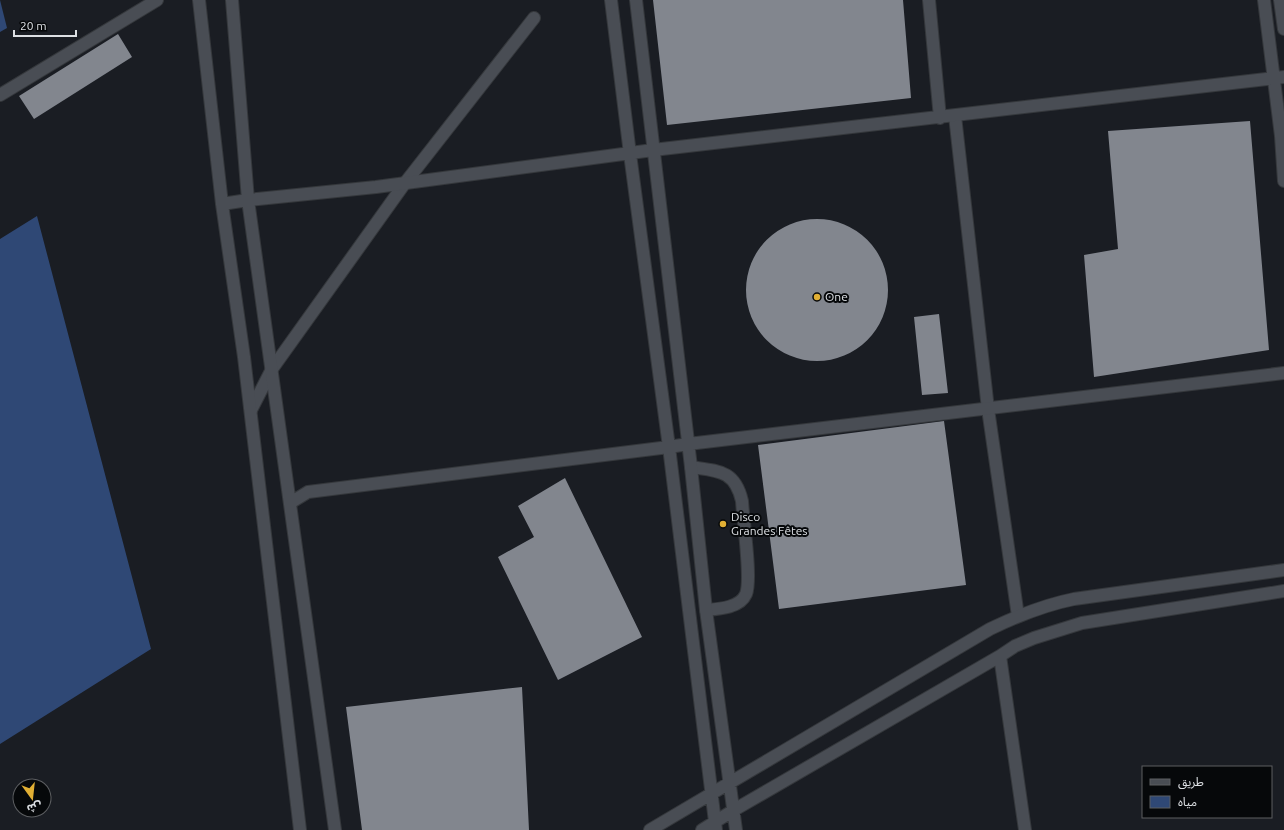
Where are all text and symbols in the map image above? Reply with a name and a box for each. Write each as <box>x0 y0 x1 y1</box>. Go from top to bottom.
scale bar <box>14 12 76 38</box>
text: 20 m <box>20 19 47 32</box>
place label: One <box>825 290 848 303</box>
marker: One <box>812 292 822 302</box>
place label: Disco Grandes Fêtes <box>731 510 808 537</box>
marker: Disco Grandes Fêtes <box>718 519 728 529</box>
legend <box>1142 766 1272 818</box>
text: طريق <box>1178 775 1204 790</box>
north arrow <box>12 778 52 818</box>
text: مياه <box>1178 795 1197 809</box>
text: ش <box>25 799 43 815</box>

